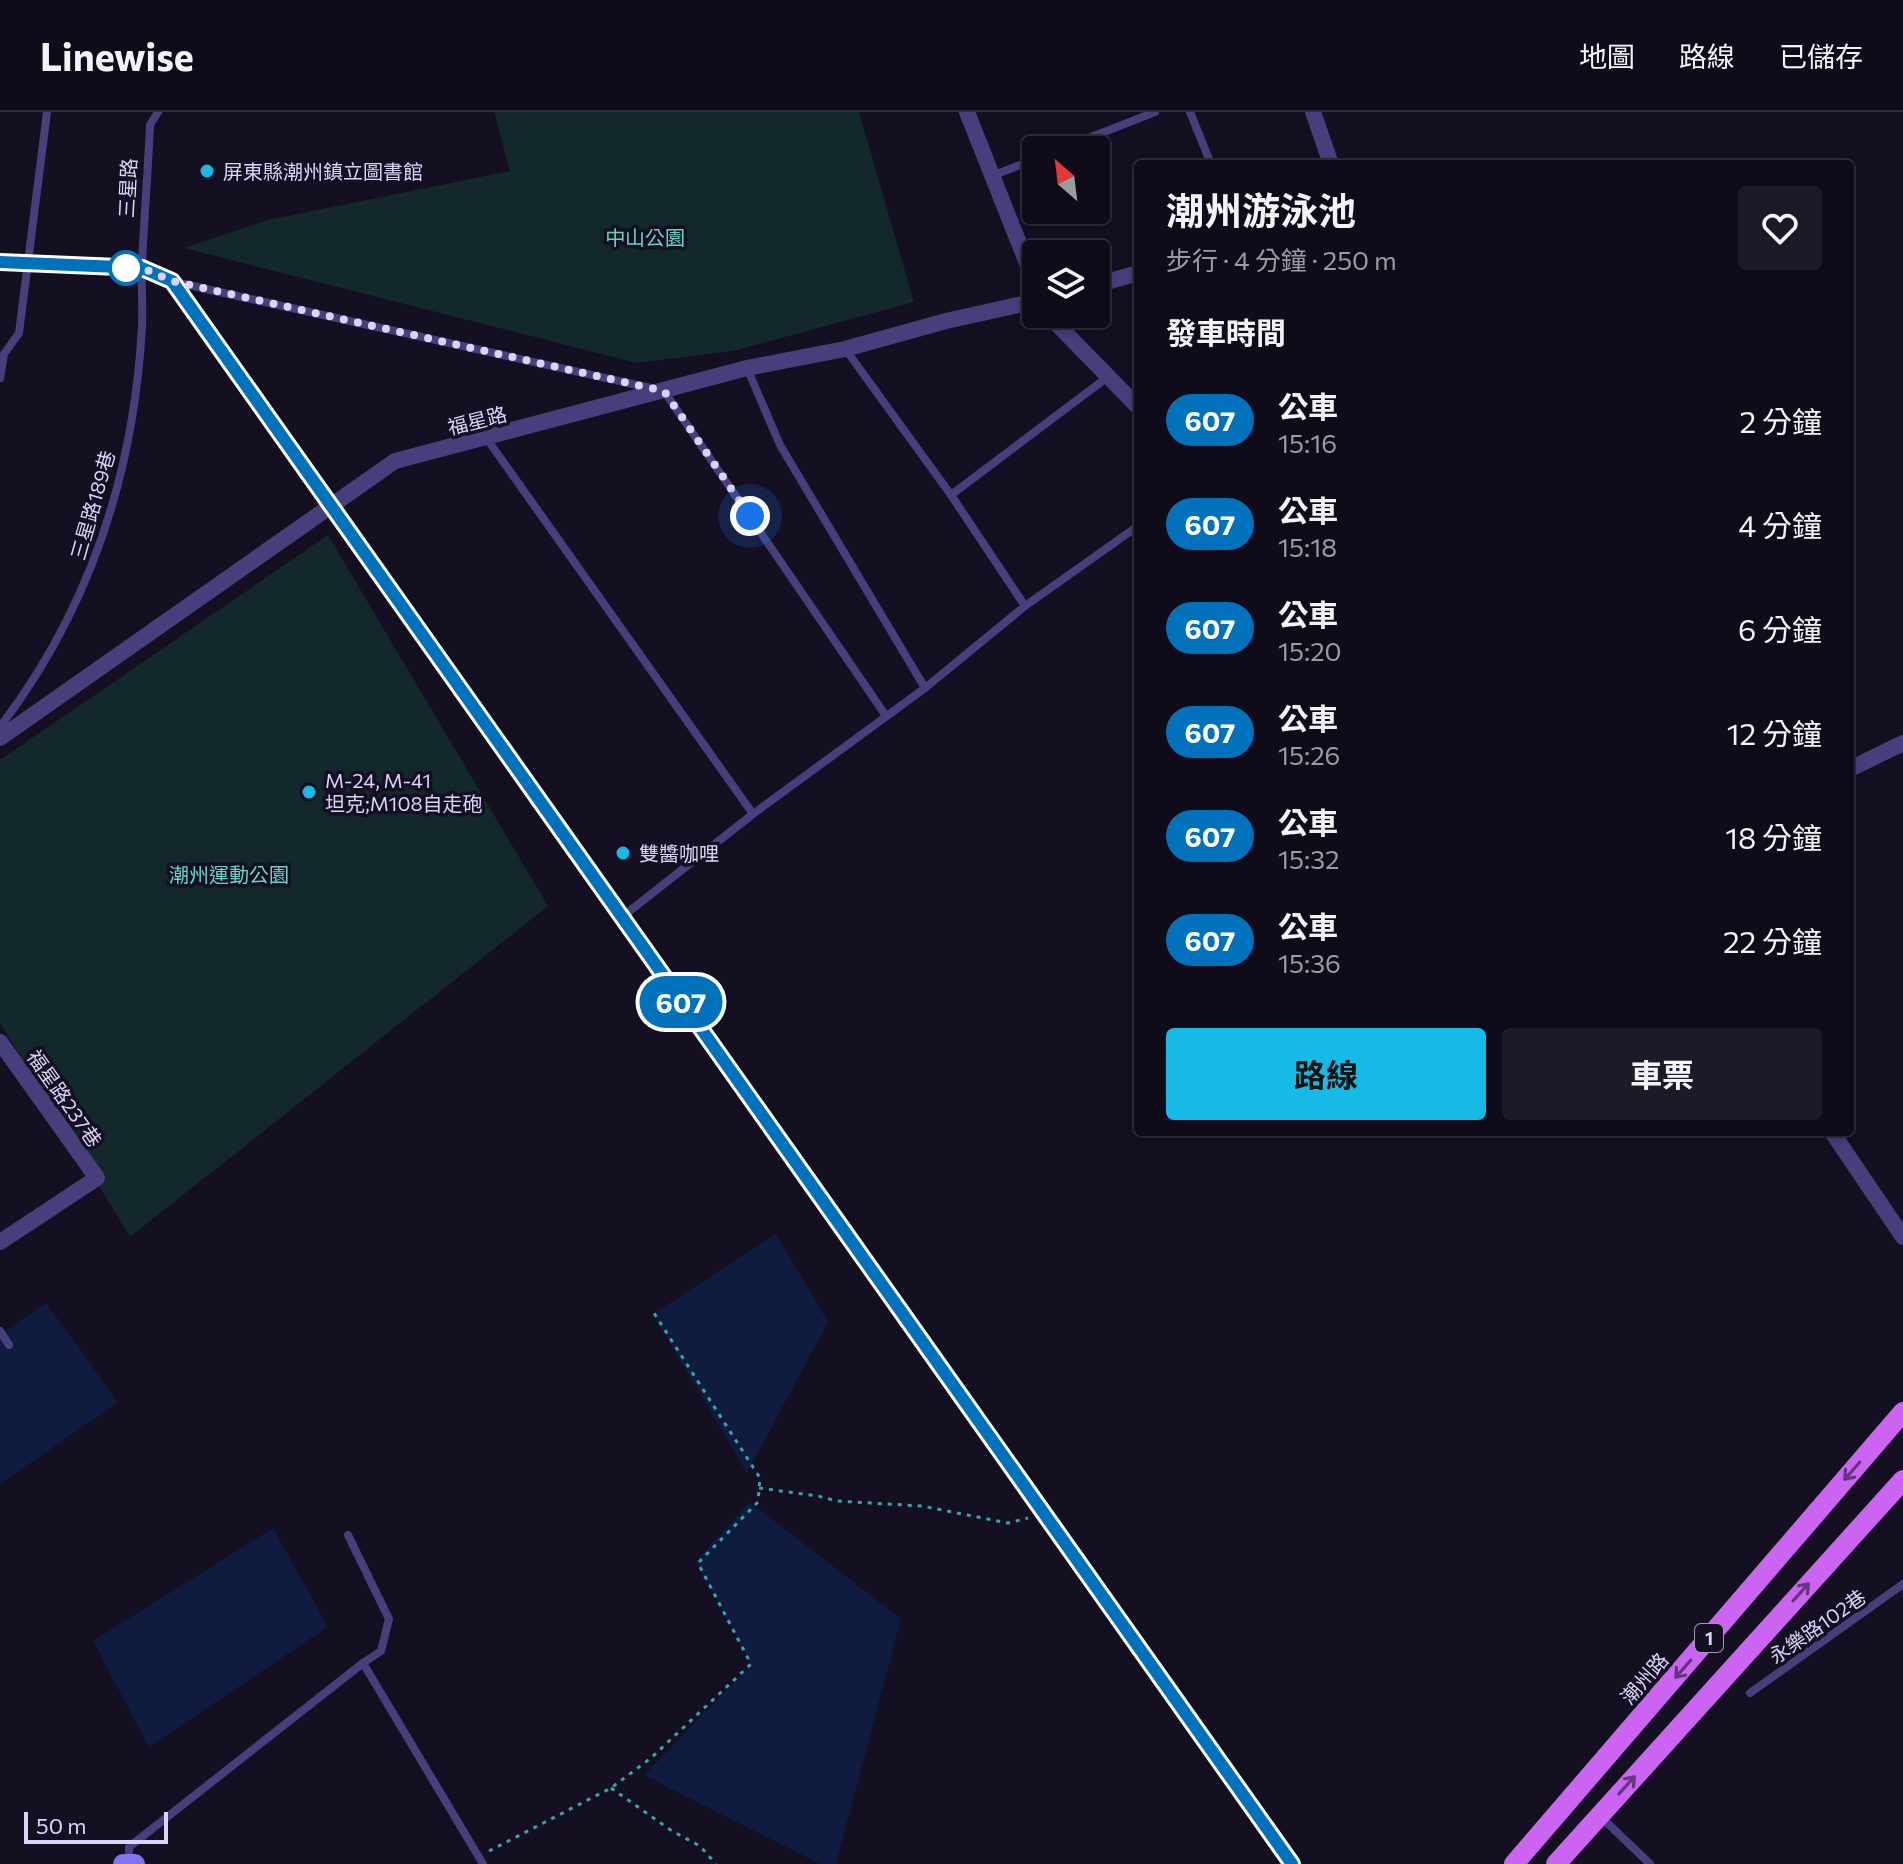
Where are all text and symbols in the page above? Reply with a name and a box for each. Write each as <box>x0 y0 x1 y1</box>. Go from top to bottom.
text: Linewise <box>40 32 194 79</box>
text: 地圖 <box>1579 39 1635 73</box>
text: 路線 <box>1679 39 1735 73</box>
text: 已儲存 <box>1779 39 1863 73</box>
north arrow <box>1022 136 1110 224</box>
map controls <box>1022 136 1110 328</box>
street label: 三星路 <box>113 157 141 219</box>
place label: 屏東縣潮州鎮立圖書館 <box>223 159 423 183</box>
marker: 屏東縣潮州鎮立圖書館 <box>198 162 216 180</box>
text: 潮州游泳池 <box>1166 186 1356 233</box>
button: heart <box>1738 186 1822 270</box>
park label: 中山公園 <box>605 225 685 249</box>
button: layers <box>1022 240 1110 328</box>
text: 步行 · 4 分鐘 · 250 m <box>1166 244 1397 275</box>
unlabelled marker <box>109 251 143 285</box>
text: 發車時間 <box>1166 313 1286 350</box>
text: 公車 <box>1278 387 1338 424</box>
street label: 福星路 <box>445 401 509 439</box>
text: 2 分鐘 <box>1740 402 1822 439</box>
text: 607 <box>1184 403 1236 437</box>
text: 15:16 <box>1278 427 1337 458</box>
street label: 三星路189巷 <box>65 447 119 563</box>
text: 公車 <box>1278 491 1338 528</box>
your location <box>730 496 770 536</box>
text: 4 分鐘 <box>1738 506 1822 543</box>
text: 607 <box>1184 507 1236 541</box>
text: 15:18 <box>1278 531 1337 562</box>
text: 公車 <box>1278 595 1338 632</box>
text: 6 分鐘 <box>1738 610 1822 647</box>
text: 607 <box>1184 611 1236 645</box>
text: 15:20 <box>1278 635 1342 666</box>
text: 公車 <box>1278 699 1338 736</box>
text: 12 分鐘 <box>1727 714 1822 751</box>
text: 607 <box>1184 715 1236 749</box>
text: 15:26 <box>1278 739 1340 770</box>
place label: M-24, M-41 坦克;M108自走砲 <box>325 768 483 815</box>
marker: M-24, M-41 坦克;M108自走砲 <box>300 783 318 801</box>
text: 公車 <box>1278 803 1338 840</box>
text: 18 分鐘 <box>1725 818 1822 855</box>
text: 607 <box>1184 819 1236 853</box>
place label: 雙醬咖哩 <box>639 841 719 865</box>
text: 15:32 <box>1278 843 1339 874</box>
marker: 雙醬咖哩 <box>614 844 632 862</box>
park label: 潮州運動公園 <box>169 862 289 886</box>
text: 公車 <box>1278 907 1338 944</box>
text: 22 分鐘 <box>1723 922 1822 959</box>
text: 607 <box>1184 923 1236 957</box>
text: 15:36 <box>1278 947 1341 978</box>
line badge: 607 <box>635 976 727 1028</box>
text: 607 <box>655 985 707 1019</box>
button: 路線 <box>1166 1028 1486 1120</box>
button: 車票 <box>1502 1028 1822 1120</box>
street label: 福星路237巷 <box>23 1045 107 1151</box>
one-way arrow <box>1843 1460 1861 1481</box>
one-way arrow <box>1792 1583 1810 1603</box>
street label: 永樂路102巷 <box>1764 1584 1870 1668</box>
road number: 1 <box>1695 1624 1723 1652</box>
street label: 潮州路 <box>1615 1647 1673 1709</box>
one-way arrow <box>1674 1658 1692 1678</box>
one-way arrow <box>1617 1776 1635 1796</box>
scale bar <box>24 1808 168 1844</box>
text: 50 m <box>36 1812 86 1839</box>

